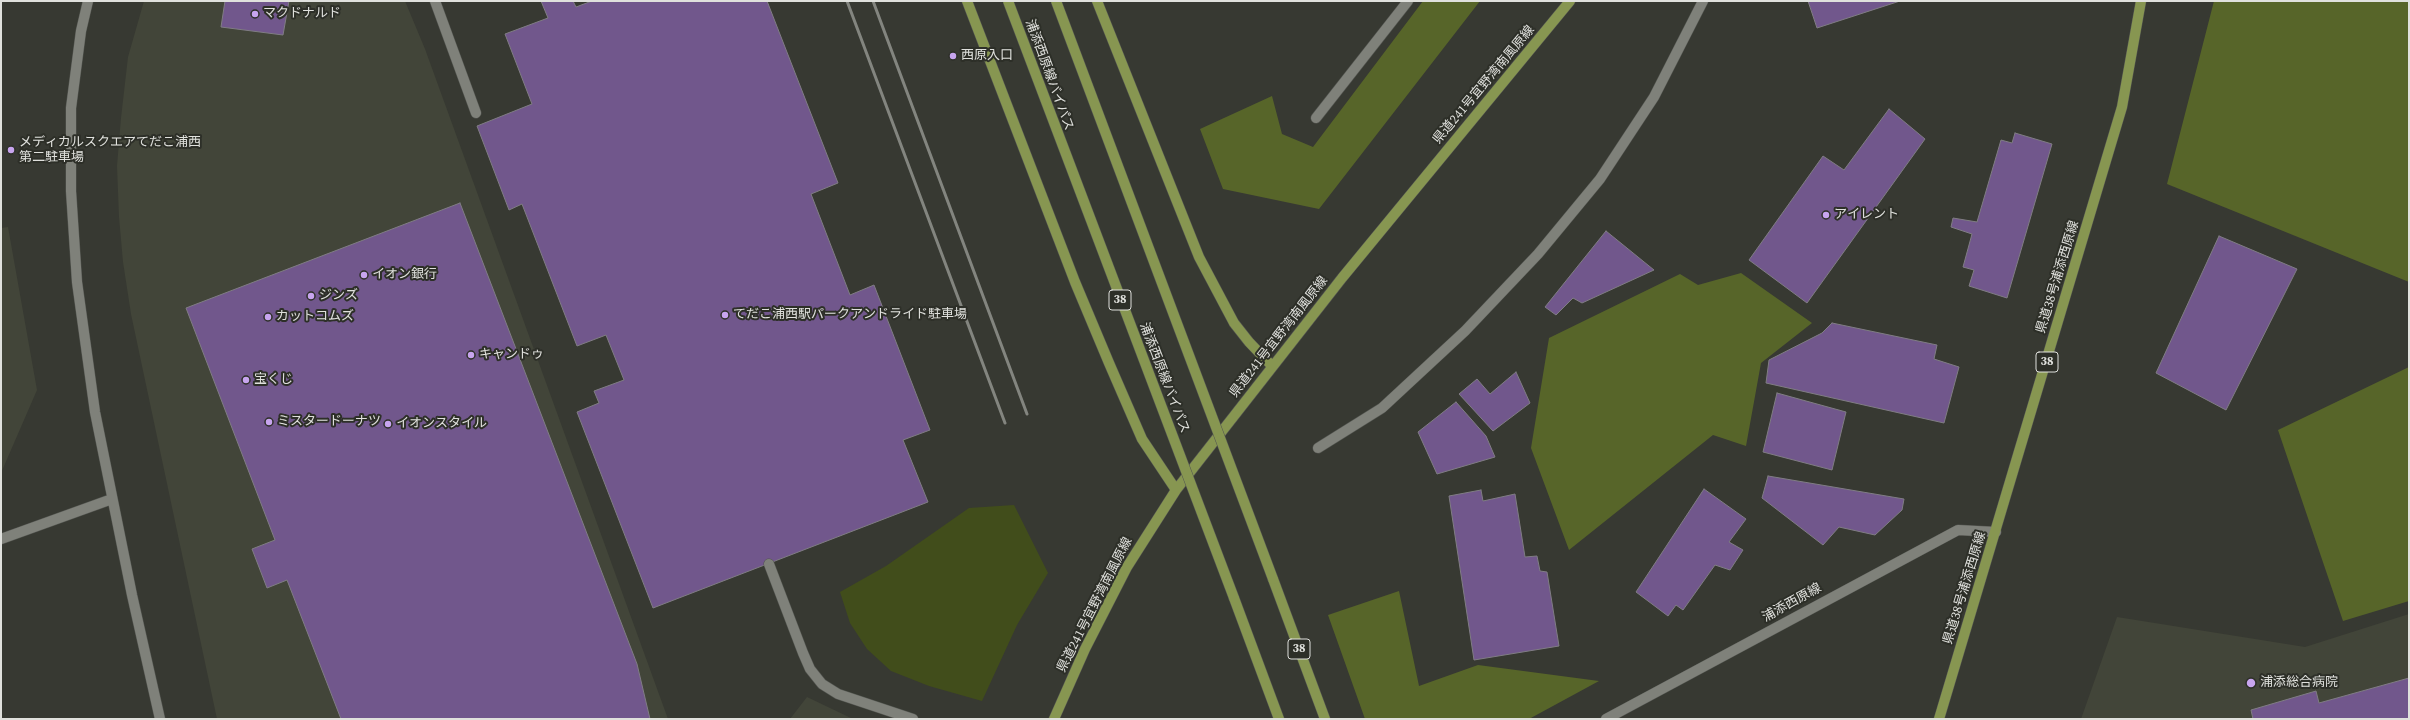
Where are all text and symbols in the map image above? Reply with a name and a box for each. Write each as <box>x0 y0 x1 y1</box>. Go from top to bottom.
place label: マクドナルド <box>263 6 341 22</box>
marker: マクドナルド <box>250 9 260 19</box>
street label: 浦添西原線バイパス <box>1022 17 1076 133</box>
street label: 県道241号宜野湾南風原線 <box>1430 23 1538 147</box>
place label: 西原入口 <box>961 48 1013 64</box>
marker: 西原入口 <box>948 51 958 61</box>
place label: メディカルスクエアてだこ浦西 第二駐車場 <box>19 135 201 166</box>
marker: メディカルスクエアてだこ浦西 第二駐車場 <box>6 145 16 155</box>
place label: アイレント <box>1834 207 1899 223</box>
marker: アイレント <box>1821 210 1831 220</box>
street label: 県道38号浦添西原線 <box>2033 219 2083 335</box>
place label: イオン銀行 <box>372 267 437 283</box>
marker: イオン銀行 <box>359 270 369 280</box>
street label: 県道241号宜野湾南風原線 <box>1227 273 1331 401</box>
place label: ジンズ <box>319 288 358 304</box>
road number: 38 <box>1109 290 1131 310</box>
marker: ジンズ <box>306 291 316 301</box>
place label: てだこ浦西駅パークアンドライド駐車場 <box>733 307 967 323</box>
place label: カットコムズ <box>276 309 354 325</box>
marker: てだこ浦西駅パークアンドライド駐車場 <box>720 310 730 320</box>
marker: カットコムズ <box>263 312 273 322</box>
street label: 浦添西原線バイパス <box>1136 321 1192 435</box>
place label: キャンドゥ <box>479 347 544 363</box>
marker: キャンドゥ <box>466 350 476 360</box>
road number: 38 <box>2036 352 2058 372</box>
place label: 宝くじ <box>254 372 293 388</box>
marker: 宝くじ <box>241 375 251 385</box>
place label: ミスタードーナツ <box>277 414 381 430</box>
place label: イオンスタイル <box>396 416 487 432</box>
marker: ミスタードーナツ <box>264 417 274 427</box>
marker: イオンスタイル <box>383 419 393 429</box>
street label: 県道38号浦添西原線 <box>1940 530 1990 646</box>
street label: 県道241号宜野湾南風原線 <box>1054 535 1136 675</box>
street label: 浦添西原線 <box>1760 580 1824 626</box>
road number: 38 <box>1288 639 1310 659</box>
place label: 浦添総合病院 <box>2260 675 2338 691</box>
marker: 浦添総合病院 <box>2245 677 2257 689</box>

